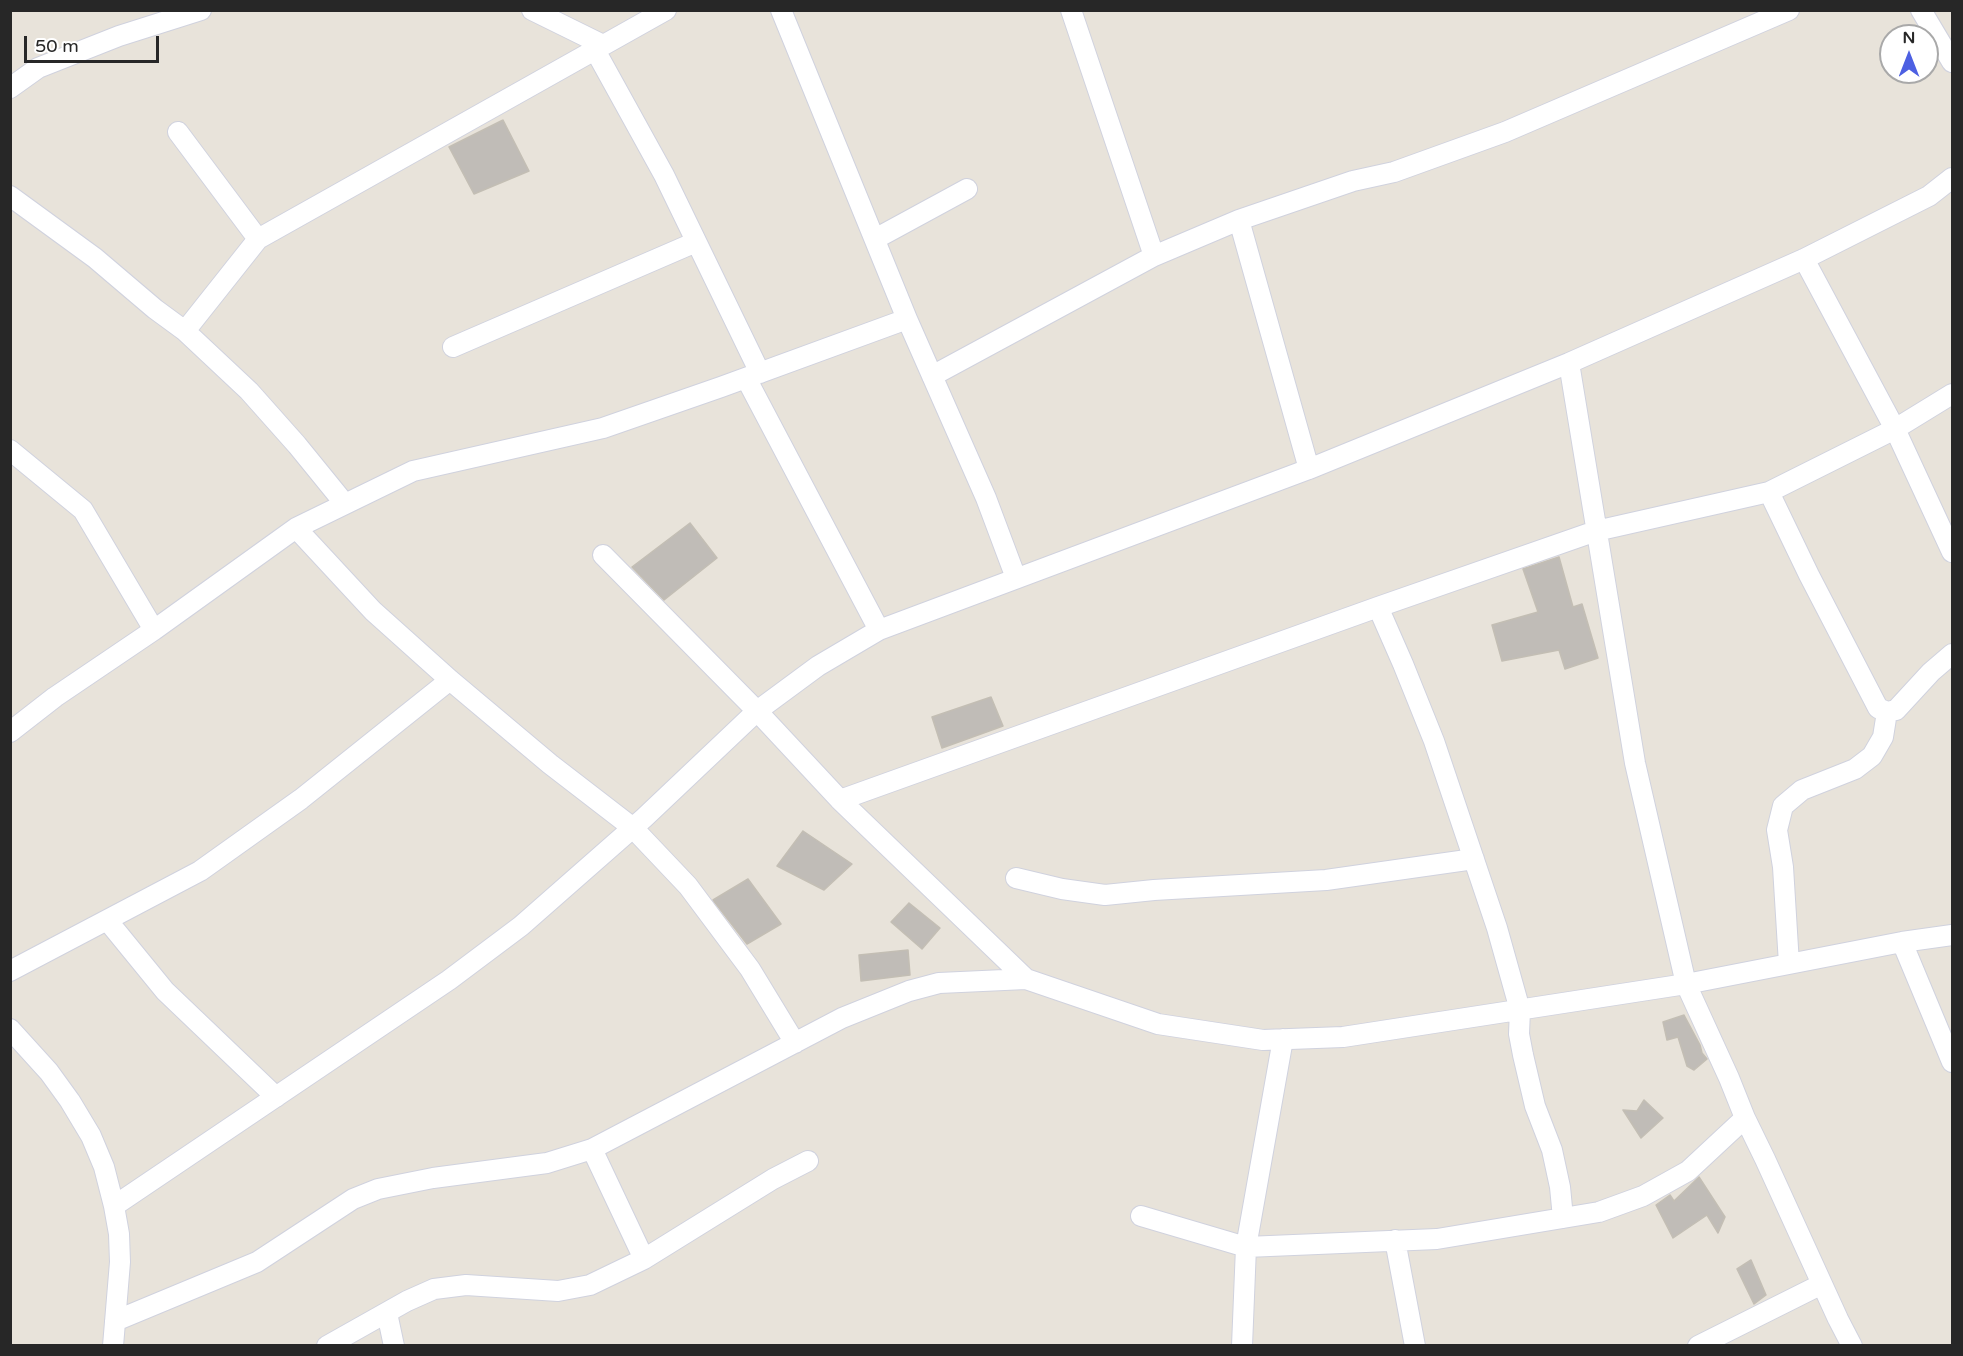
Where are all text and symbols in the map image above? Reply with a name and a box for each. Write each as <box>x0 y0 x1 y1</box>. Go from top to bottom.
scale bar <box>27 24 162 62</box>
north arrow <box>1879 24 1939 84</box>
text: N <box>1903 28 1915 48</box>
text: 50 m <box>35 35 79 57</box>

